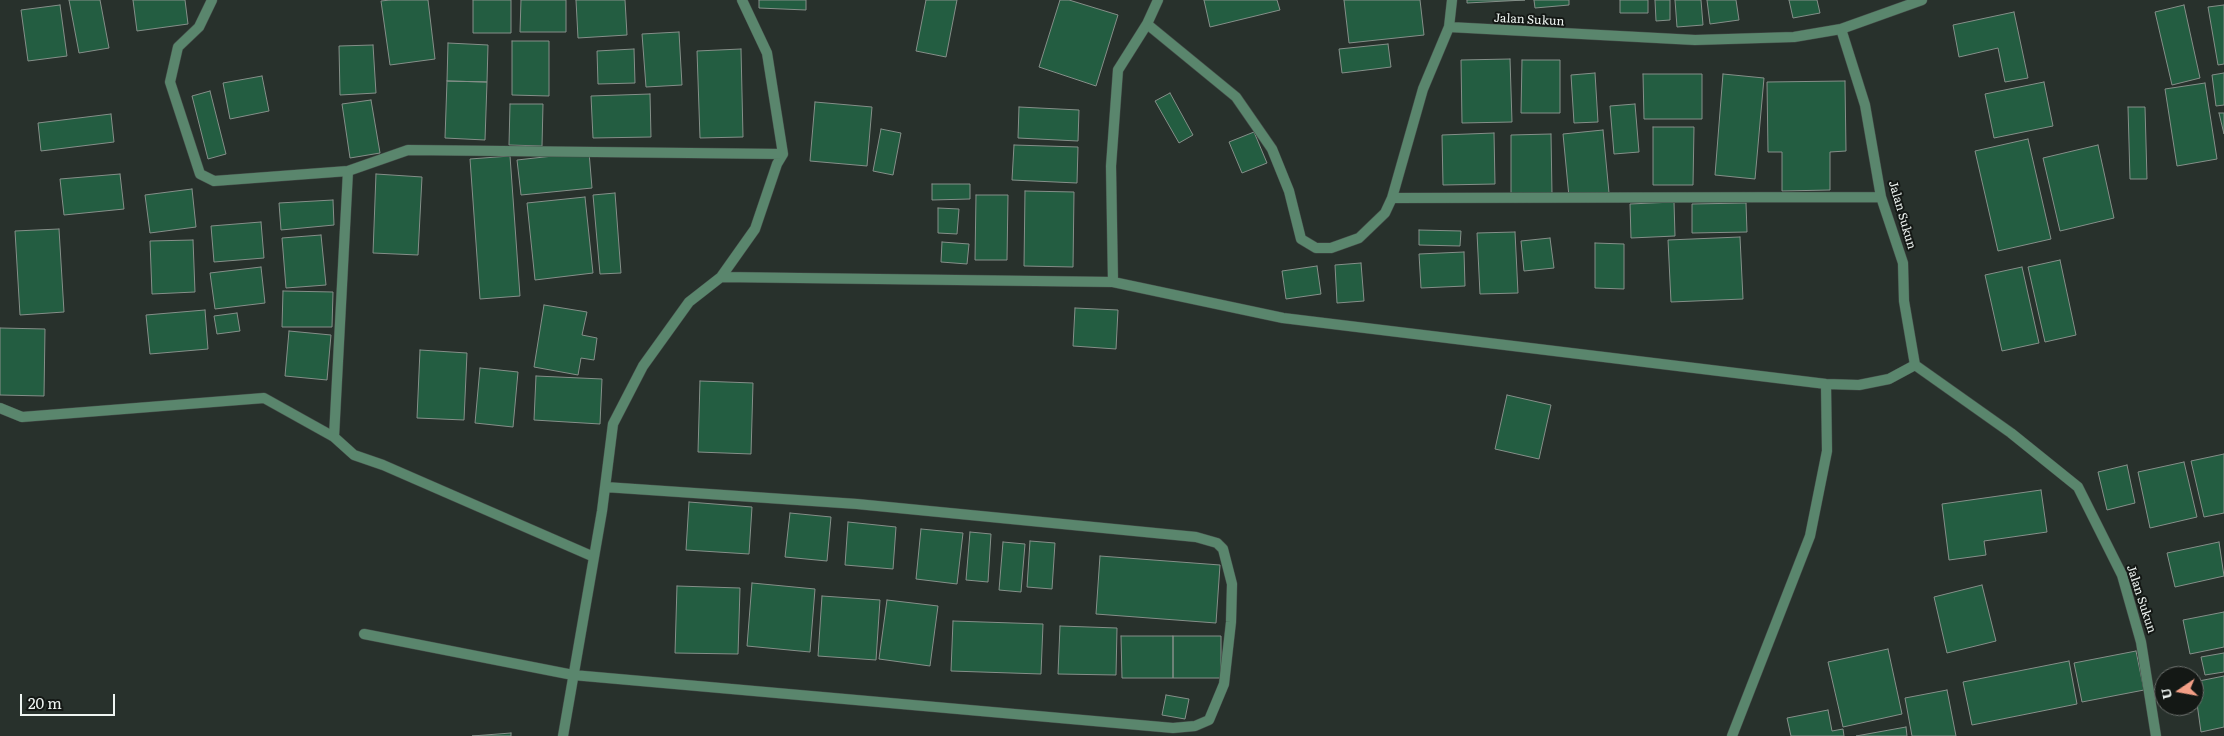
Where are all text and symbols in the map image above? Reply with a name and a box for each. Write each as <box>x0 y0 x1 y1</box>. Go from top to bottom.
street label: Jalan Sukun <box>1493 11 1565 29</box>
street label: Jalan Sukun <box>1885 179 1919 251</box>
street label: Jalan Sukun <box>2123 563 2159 635</box>
north arrow <box>2154 666 2204 716</box>
scale bar <box>22 684 118 716</box>
text: U <box>2154 686 2176 701</box>
text: 20 m <box>28 691 62 714</box>

